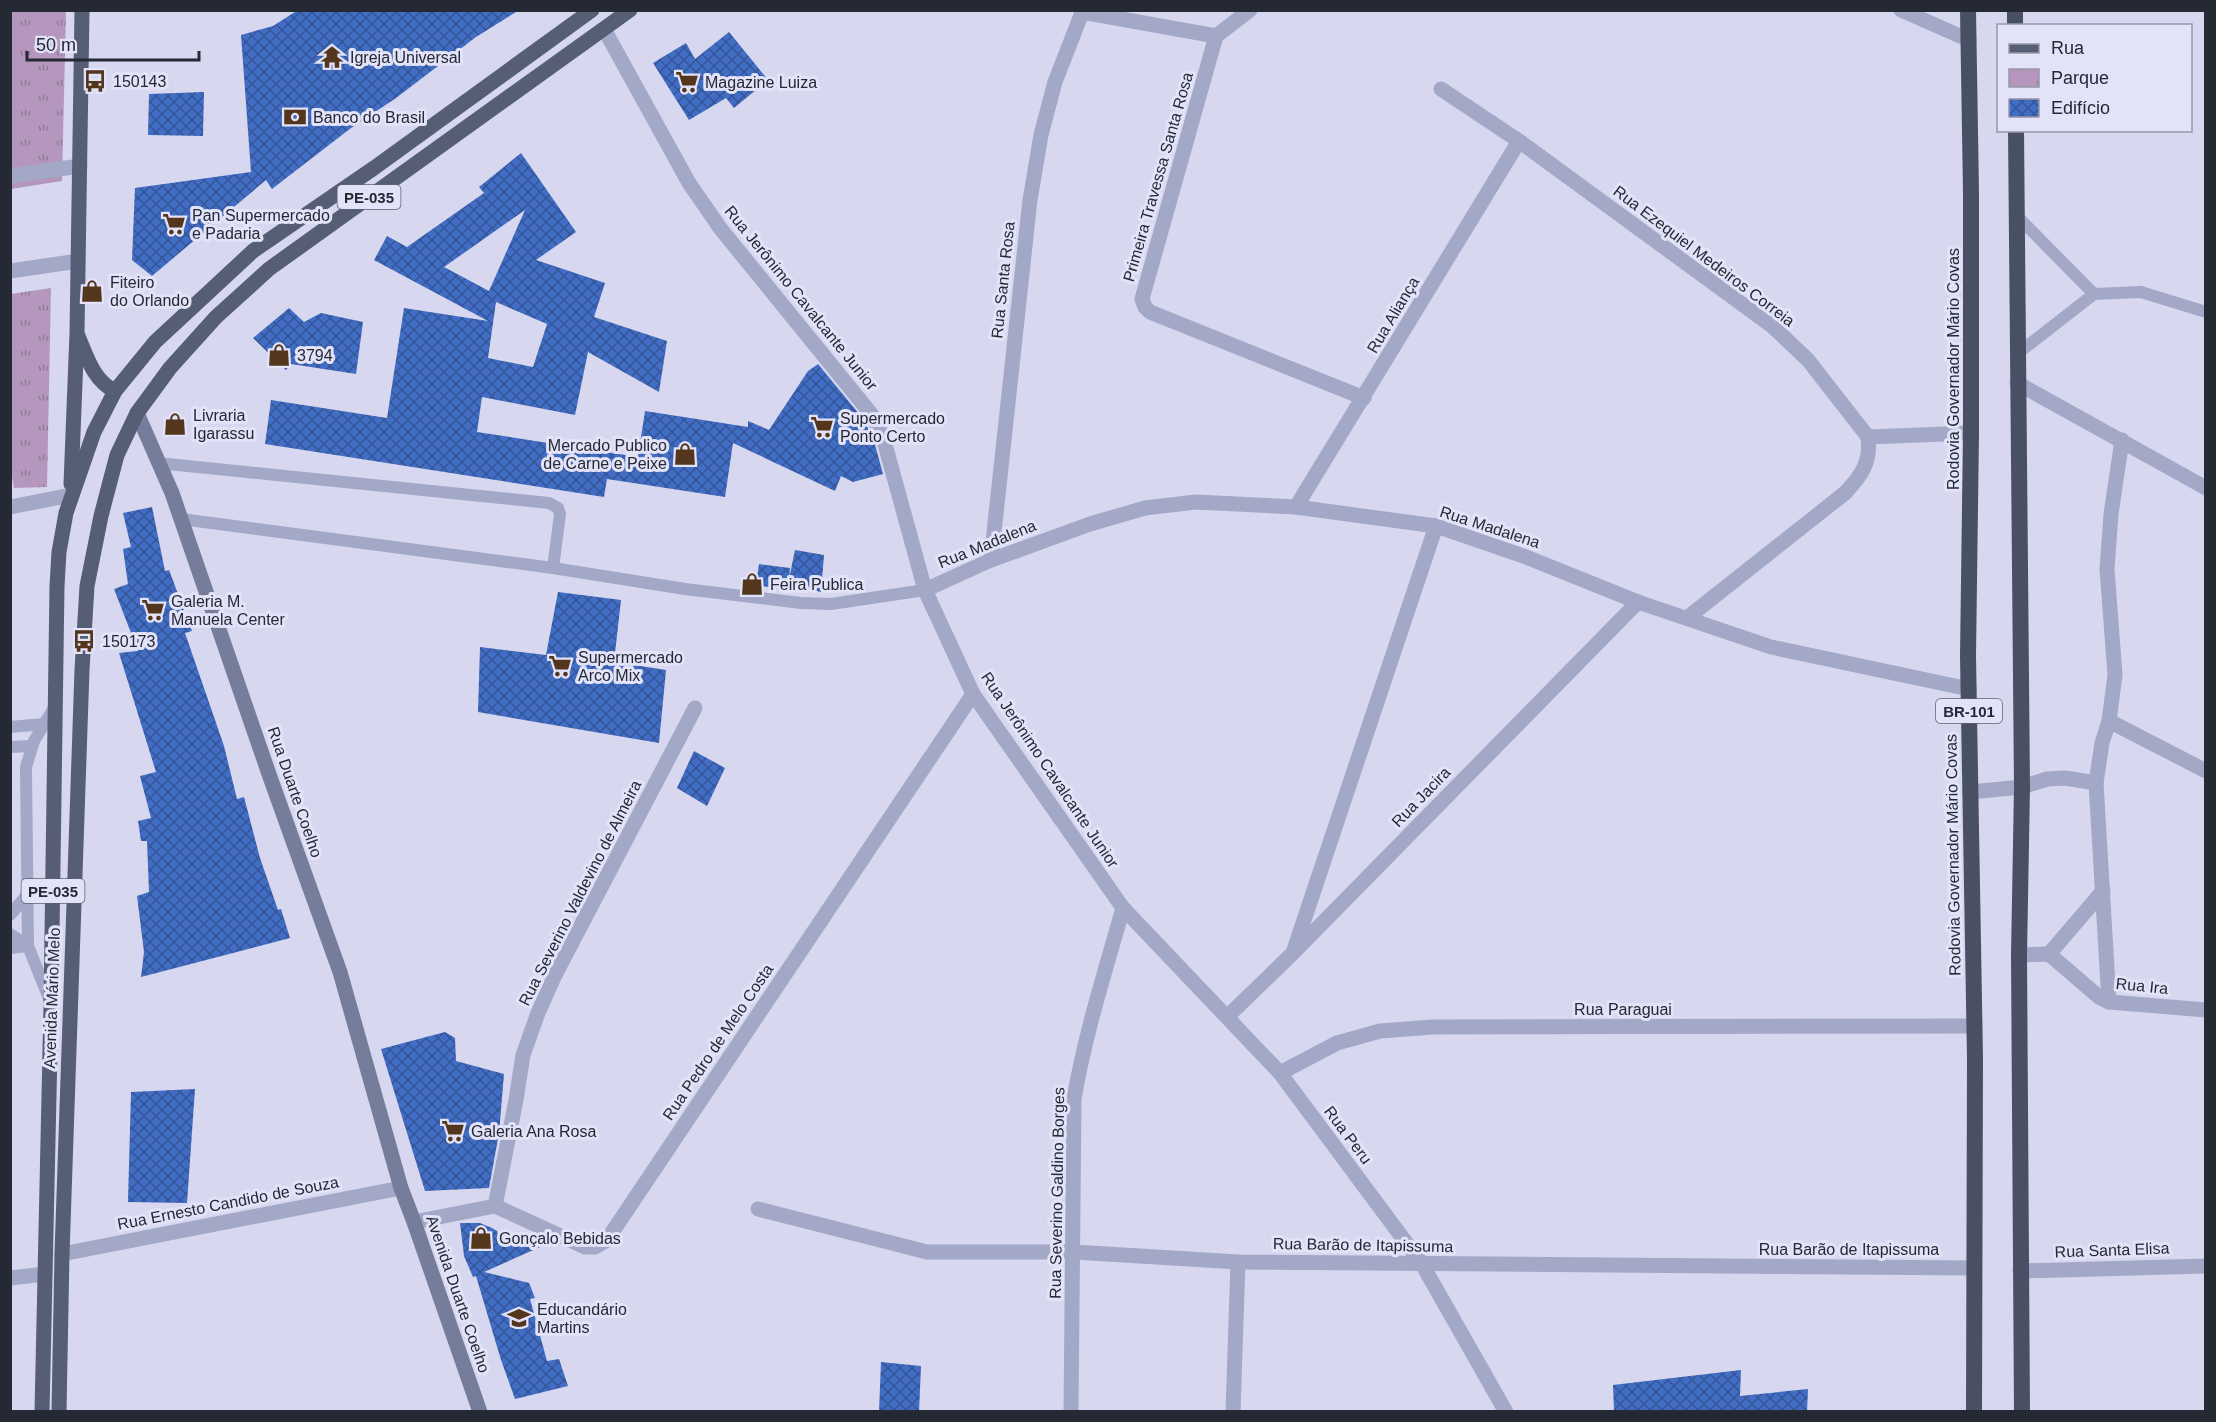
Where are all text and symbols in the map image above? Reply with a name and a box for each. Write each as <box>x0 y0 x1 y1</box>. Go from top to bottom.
scale bar <box>27 24 200 62</box>
legend <box>1997 24 2192 132</box>
text: 50 m <box>36 35 76 55</box>
text: Rua <box>2051 38 2085 58</box>
temple icon: Igreja Universal <box>319 44 345 70</box>
place label: Igreja Universal <box>350 49 461 66</box>
bus stop icon: 150143 <box>82 68 108 94</box>
text: Parque <box>2051 68 2109 88</box>
supermarket icon: Magazine Luiza <box>674 69 700 95</box>
street label: Primeira Travessa Santa Rosa <box>1120 70 1196 284</box>
place label: 150143 <box>113 73 166 90</box>
place label: Magazine Luiza <box>705 74 817 91</box>
text: Edifício <box>2051 98 2110 118</box>
bank icon: Banco do Brasil <box>282 104 308 130</box>
place label: Banco do Brasil <box>313 109 425 126</box>
street label: Rua Ezequiel Medeiros Correia <box>1610 182 1798 330</box>
road number: PE-035 <box>338 185 400 209</box>
street label: Rua Jerônimo Cavalcante Junior <box>721 202 881 394</box>
place label: Pan Supermercado e Padaria <box>192 207 330 242</box>
supermarket icon: Pan Supermercado e Padaria <box>161 211 187 237</box>
street label: Rua Santa Rosa <box>988 221 1018 339</box>
street label: Rodovia Governador Mário Covas <box>1945 248 1962 490</box>
place label: Fiteiro do Orlando <box>110 274 189 309</box>
street label: Rua Aliança <box>1364 274 1422 356</box>
shop icon: Fiteiro do Orlando <box>79 278 105 304</box>
shop icon: 3794 <box>266 342 292 368</box>
place label: 3794 <box>297 347 333 364</box>
place label: Livraria Igarassu <box>193 407 254 442</box>
place label: Supermercado Ponto Certo <box>840 410 945 445</box>
shop icon: Livraria Igarassu <box>162 411 188 437</box>
supermarket icon: Supermercado Ponto Certo <box>809 414 835 440</box>
place label: Mercado Publico de Carne e Peixe <box>543 437 667 472</box>
shop icon: Mercado Publico de Carne e Peixe <box>672 441 698 467</box>
street label: Rua Madalena <box>1438 503 1542 551</box>
street label: Rua Madalena <box>936 517 1039 571</box>
shop icon: Feira Publica <box>739 571 765 597</box>
place label: Feira Publica <box>770 576 863 593</box>
place label: Galeria M. Manuela Center <box>171 593 286 628</box>
supermarket icon: Galeria M. Manuela Center <box>140 597 166 623</box>
bus stop icon: 150173 <box>71 628 97 654</box>
place label: 150173 <box>102 633 155 650</box>
place label: Supermercado Arco Mix <box>578 649 683 684</box>
supermarket icon: Supermercado Arco Mix <box>547 653 573 679</box>
street label: Rua Jerônimo Cavalcante Junior <box>978 669 1122 872</box>
road number: BR-101 <box>1936 699 2002 723</box>
street label: Rua Duarte Coelho <box>265 724 325 860</box>
street label: Rodovia Governador Mário Covas <box>1942 734 1964 976</box>
street label: Rua Jacira <box>1388 764 1454 830</box>
street label: Rua Severino Valdevino de Almeira <box>516 777 644 1008</box>
road number: PE-035 <box>22 879 84 903</box>
street label: Avenida Mário Melo <box>41 927 63 1069</box>
street label: Rua Pedro de Melo Costa <box>659 961 777 1123</box>
street label: Rua Ira <box>2115 975 2169 997</box>
street label: Rua Paraguai <box>1574 1001 1672 1018</box>
street label: Rua Severino Galdino Borges <box>1047 1087 1067 1299</box>
street label: Rua Peru <box>1321 1103 1375 1167</box>
supermarket icon: Galeria Ana Rosa <box>440 1118 466 1144</box>
place label: Galeria Ana Rosa <box>471 1123 597 1140</box>
street label: Rua Ernesto Candido de Souza <box>116 1173 340 1233</box>
street label: Avenida Duarte Coelho <box>423 1213 493 1375</box>
shop icon: Gonçalo Bebidas <box>468 1225 494 1251</box>
place label: Gonçalo Bebidas <box>499 1230 621 1247</box>
street label: Rua Barão de Itapissuma <box>1273 1235 1454 1255</box>
street label: Rua Santa Elisa <box>2054 1239 2170 1260</box>
street label: Rua Barão de Itapissuma <box>1759 1241 1939 1258</box>
place label: Educandário Martins <box>537 1301 627 1336</box>
school or university icon: Educandário Martins <box>506 1305 532 1331</box>

